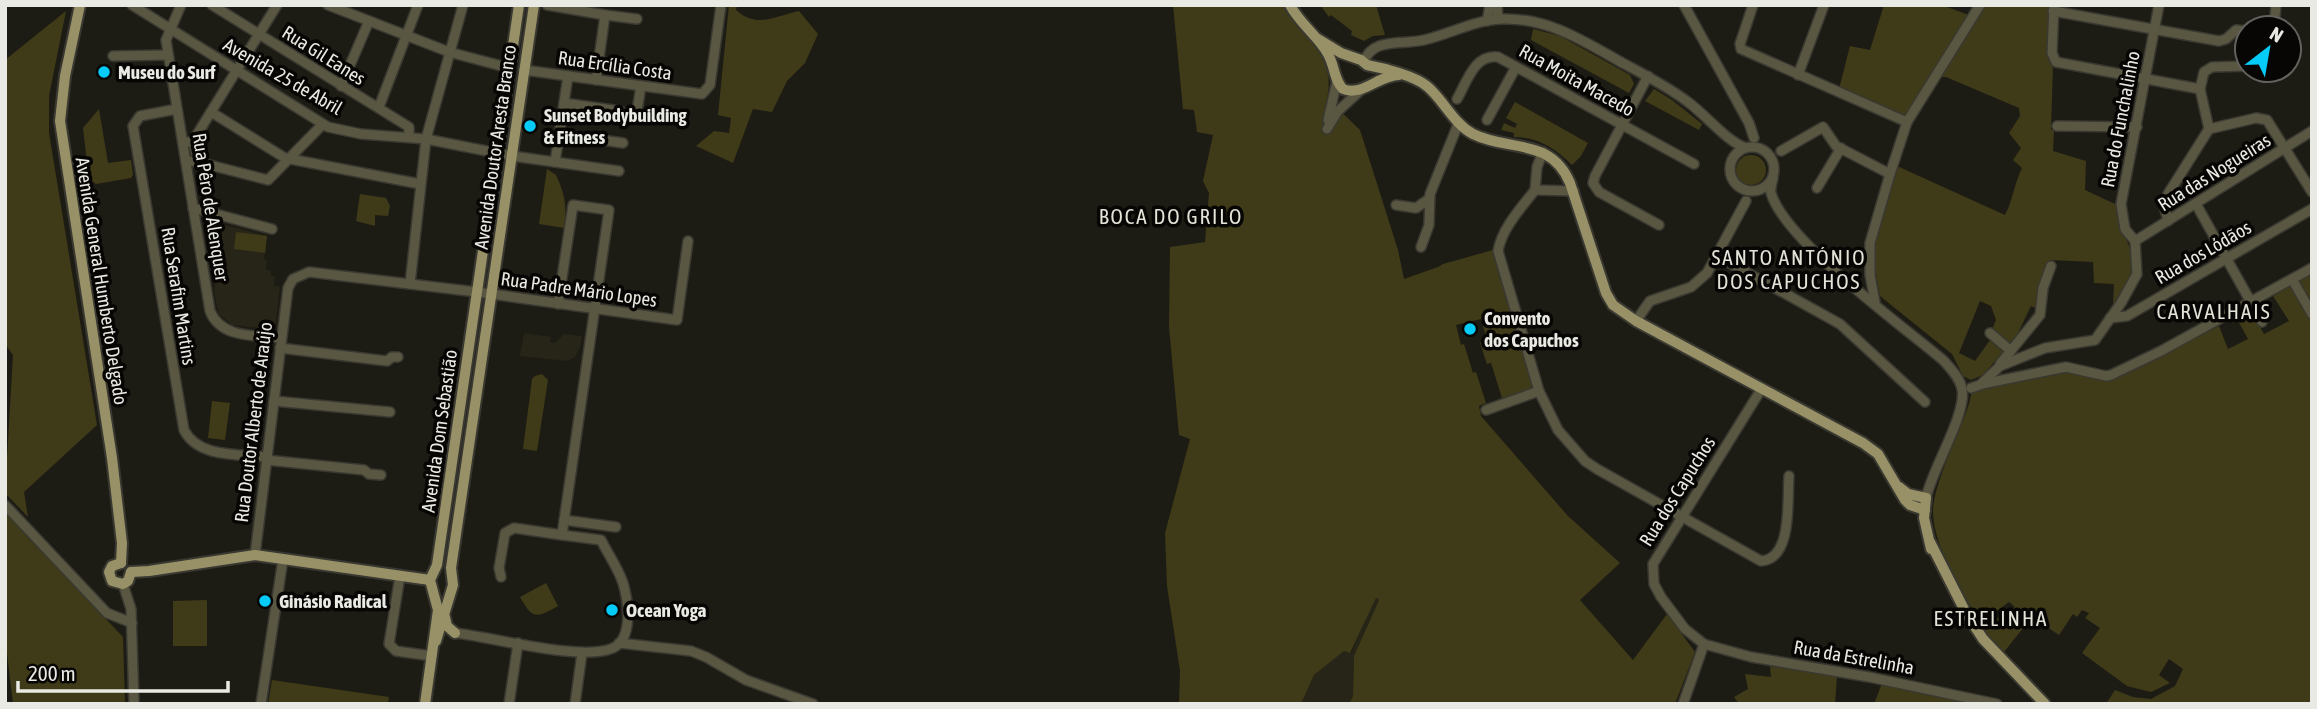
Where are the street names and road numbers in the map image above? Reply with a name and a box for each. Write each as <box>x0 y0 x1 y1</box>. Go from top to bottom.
street label: Rua Gil Eanes <box>278 21 370 89</box>
street label: Avenida 25 de Abril <box>220 33 346 119</box>
street label: Rua Moita Macedo <box>1516 39 1638 121</box>
street label: Avenida Doutor Aresta Branco <box>470 43 520 251</box>
street label: Rua Ercília Costa <box>557 46 673 84</box>
street label: Rua do Funchalinho <box>2096 49 2144 189</box>
street label: Rua das Nogueiras <box>2154 128 2275 215</box>
street label: Rua Pêro de Alenquer <box>188 131 234 283</box>
street label: Avenida General Humberto Delgado <box>72 156 132 406</box>
street label: Rua dos Lódãos <box>2151 216 2255 288</box>
street label: Rua Serafim Martins <box>157 225 201 367</box>
street label: Rua Padre Mário Lopes <box>500 267 659 311</box>
street label: Rua Doutor Alberto de Araújo <box>230 321 276 523</box>
street label: Avenida Dom Sebastião <box>417 348 461 514</box>
street label: Rua dos Capuchos <box>1635 432 1720 550</box>
street label: Rua da Estrelinha <box>1792 636 1916 678</box>

